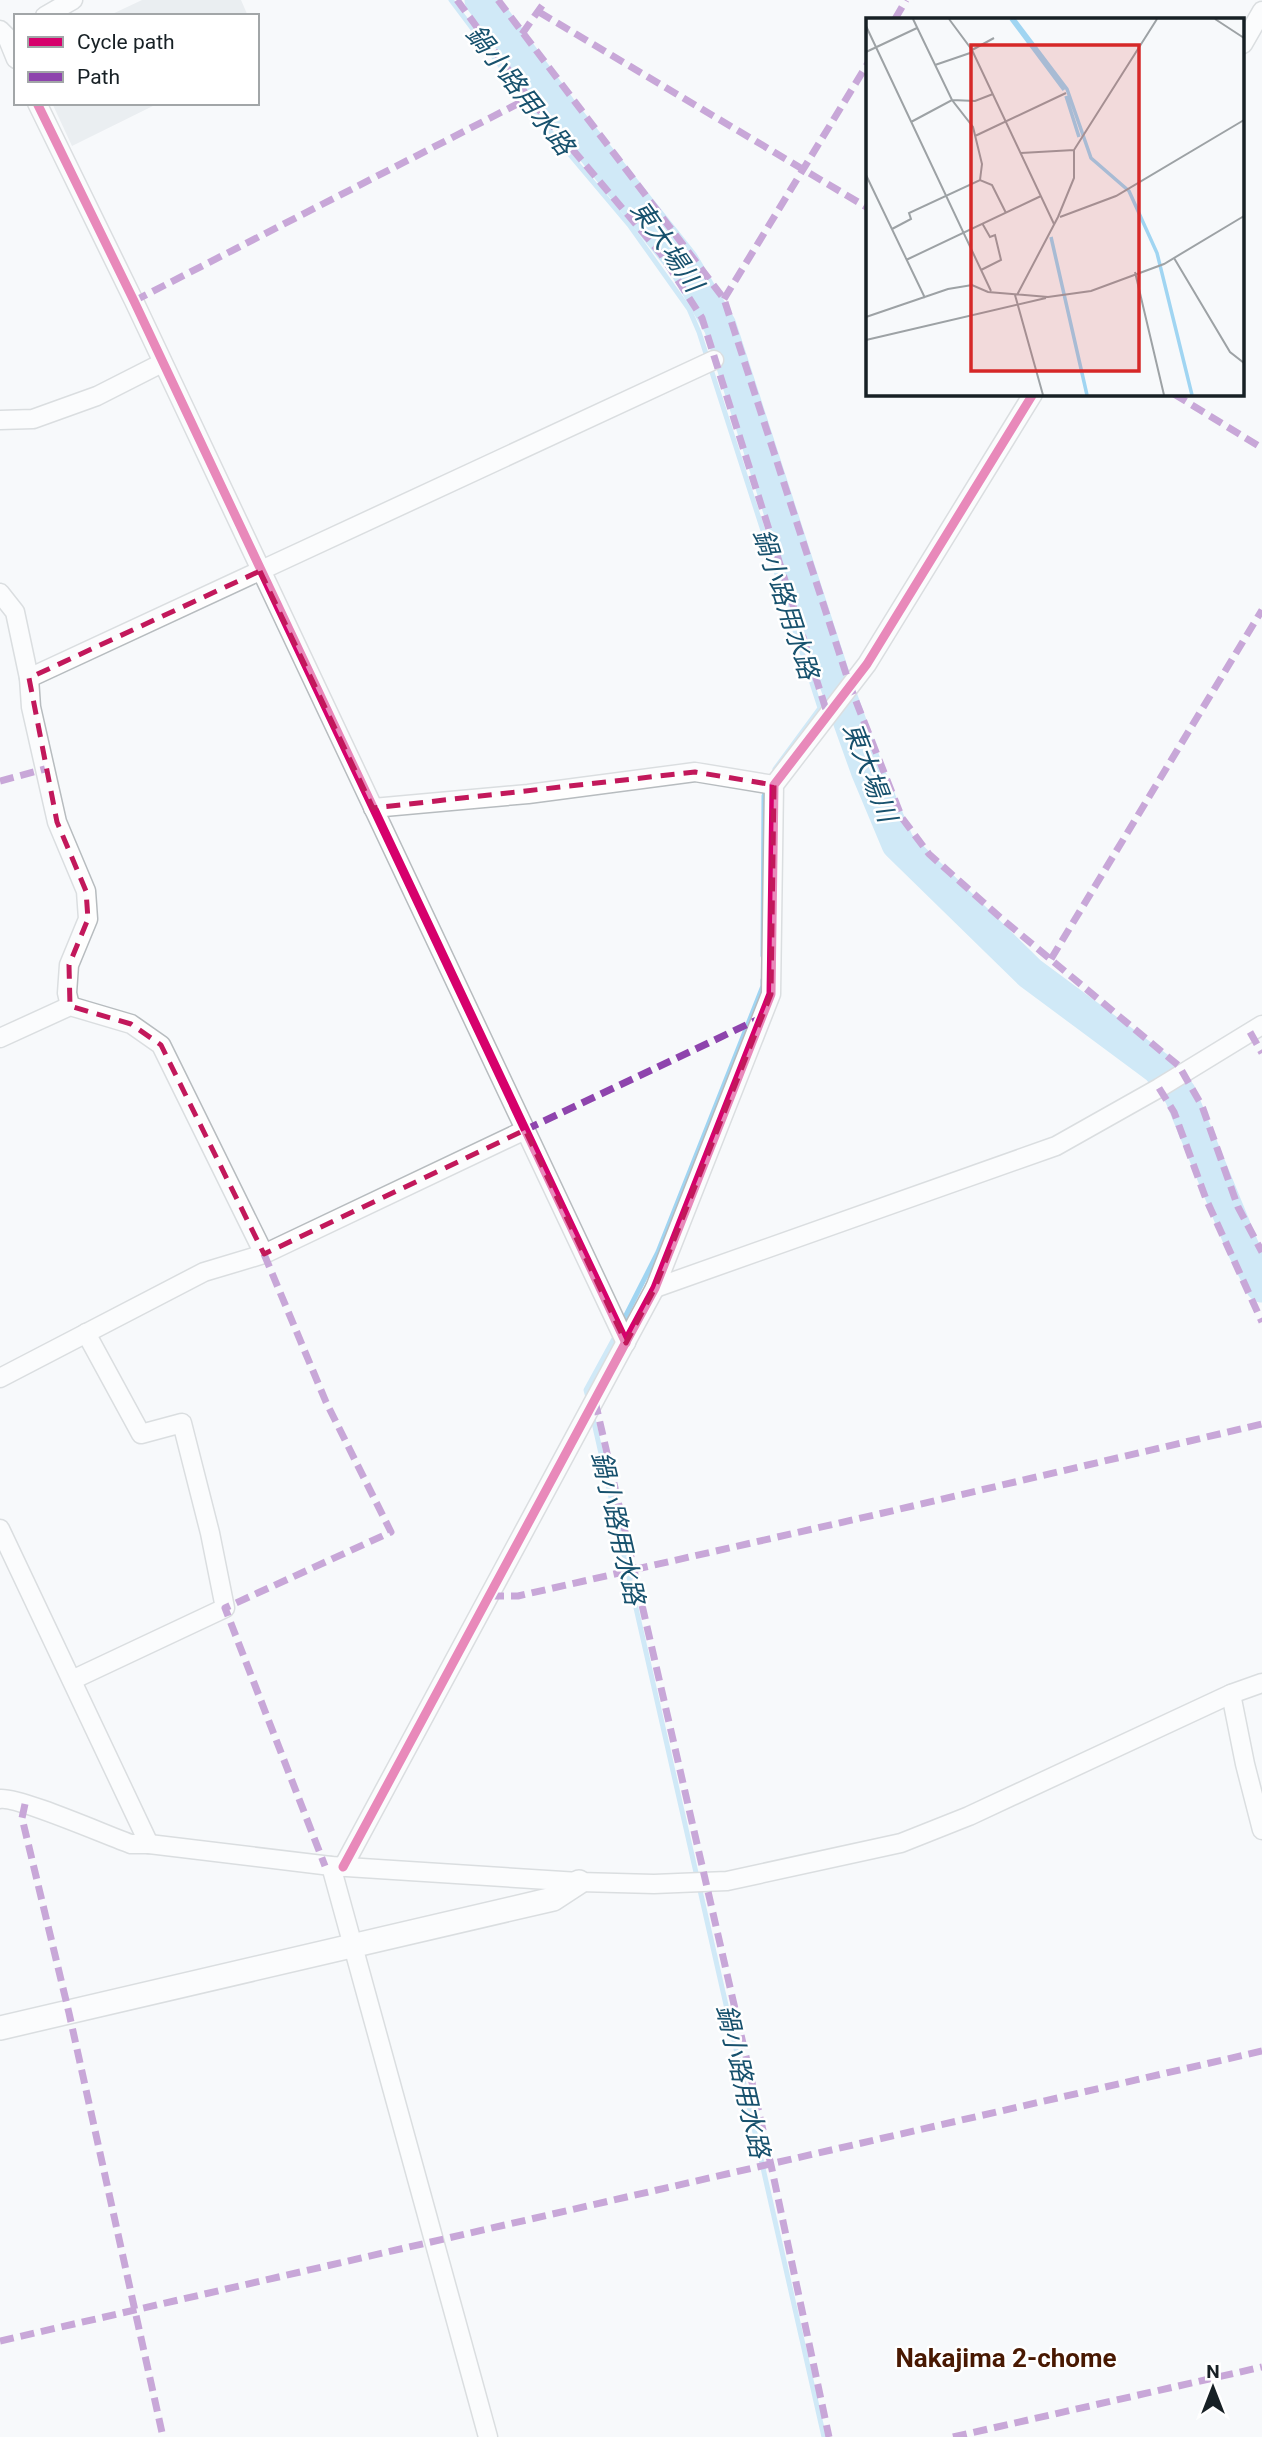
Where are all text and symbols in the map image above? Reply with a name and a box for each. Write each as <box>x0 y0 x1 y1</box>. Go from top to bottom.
legend <box>14 14 259 105</box>
inset map <box>866 18 1244 396</box>
water label: 鍋小路用水路 <box>460 19 581 162</box>
text: Cycle path <box>77 30 175 54</box>
text: Path <box>77 65 120 89</box>
water label: 東大場川 <box>625 195 711 300</box>
water label: 鍋小路用水路 <box>748 525 825 685</box>
water label: 東大場川 <box>837 718 904 829</box>
water label: 鍋小路用水路 <box>586 1449 651 1609</box>
water label: 鍋小路用水路 <box>711 2002 776 2162</box>
district label: Nakajima 2-chome <box>895 2343 1117 2373</box>
north arrow <box>1178 2353 1248 2423</box>
text: N <box>1206 2360 1220 2383</box>

